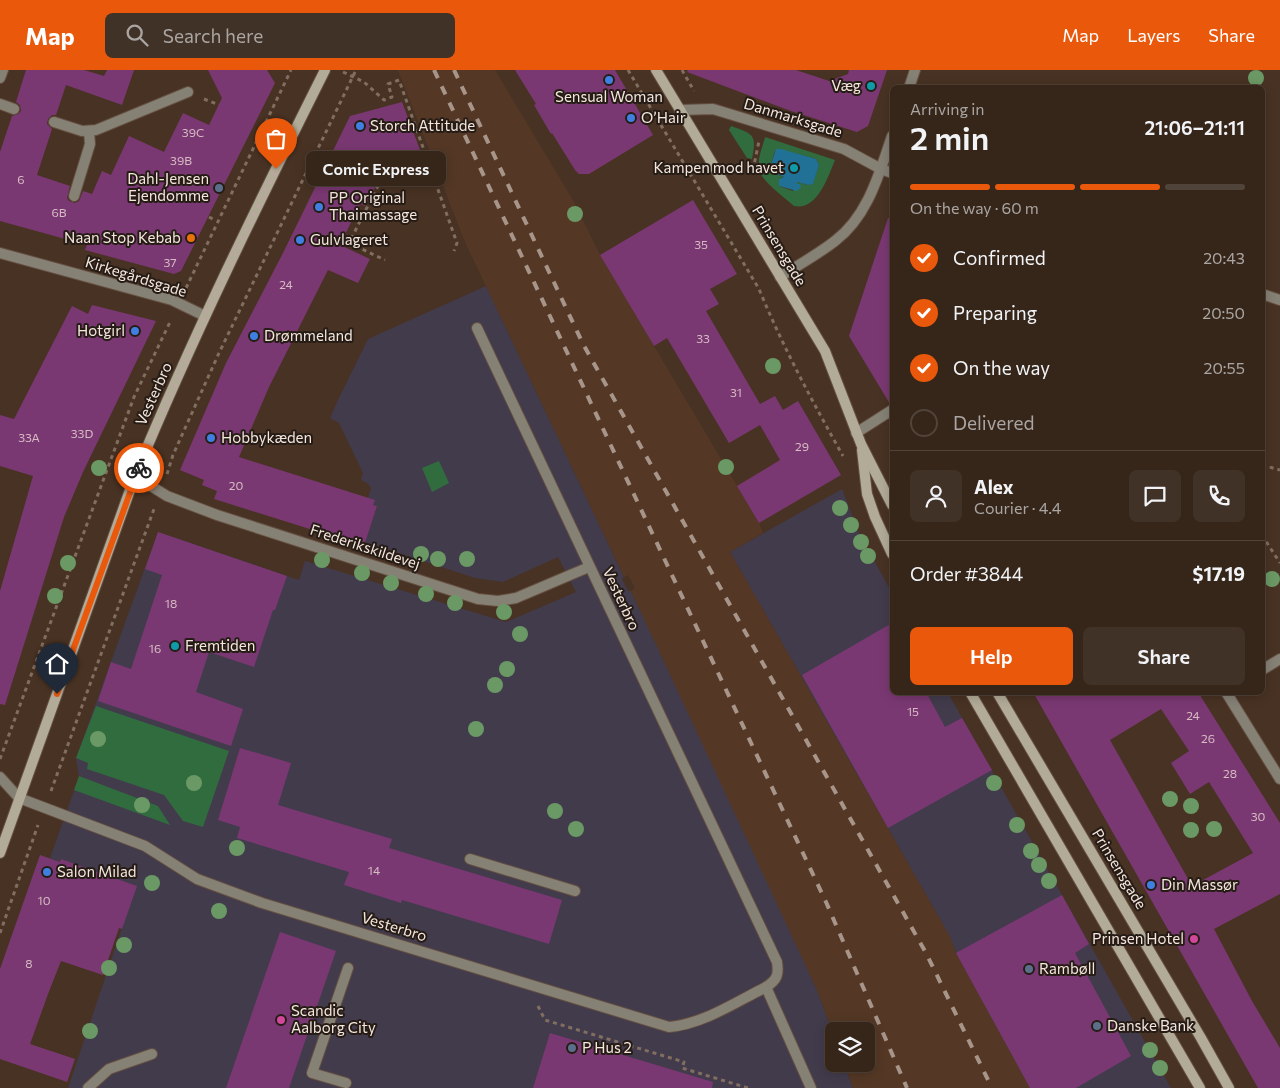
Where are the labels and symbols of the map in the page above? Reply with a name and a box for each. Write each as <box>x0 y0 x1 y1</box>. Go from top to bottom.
marker: Sensual Woman <box>603 74 615 86</box>
place label: Væg <box>831 76 861 94</box>
marker: Væg <box>865 80 877 92</box>
place label: Sensual Woman <box>555 87 663 105</box>
street label: Danmarksgade <box>742 94 845 141</box>
place label: O’Hair <box>641 108 686 126</box>
marker: O’Hair <box>625 112 637 124</box>
place label: Storch Attitude <box>370 116 475 134</box>
pin <box>255 118 297 169</box>
marker: Storch Attitude <box>354 120 366 132</box>
house number: 39C <box>182 125 204 139</box>
callout: Comic Express <box>306 152 446 186</box>
house number: 39B <box>170 153 192 167</box>
place label: Kampen mod havet <box>654 158 784 176</box>
marker: Kampen mod havet <box>788 162 800 174</box>
place label: Dahl-Jensen Ejendomme <box>127 169 209 204</box>
house number: 6 <box>17 172 25 186</box>
marker: Dahl-Jensen Ejendomme <box>213 182 225 194</box>
place label: PP Original Thaimassage <box>329 188 417 223</box>
marker: PP Original Thaimassage <box>313 201 325 213</box>
street label: Prinsensgade <box>749 202 811 289</box>
house number: 6B <box>51 205 67 219</box>
place label: Naan Stop Kebab <box>64 228 181 246</box>
place label: Gulvlageret <box>310 230 388 248</box>
marker: Naan Stop Kebab <box>185 232 197 244</box>
marker: Gulvlageret <box>294 234 306 246</box>
house number: 35 <box>694 237 708 251</box>
street label: Kirkegårdsgade <box>83 252 189 300</box>
house number: 37 <box>163 255 177 269</box>
house number: 24 <box>279 277 293 291</box>
place label: Hotgirl <box>77 321 125 339</box>
marker: Hotgirl <box>129 325 141 337</box>
place label: Drømmeland <box>264 326 353 344</box>
marker: Drømmeland <box>248 330 260 342</box>
house number: 33 <box>696 331 710 345</box>
street label: Vesterbro <box>131 359 175 428</box>
house number: 31 <box>730 385 742 399</box>
house number: 33D <box>71 426 93 440</box>
place label: Hobbykæden <box>221 428 312 446</box>
house number: 33A <box>18 430 40 444</box>
marker: Hobbykæden <box>205 432 217 444</box>
house number: 29 <box>795 439 809 453</box>
courier <box>114 443 164 493</box>
house number: 20 <box>229 478 243 492</box>
street label: Frederikskildevej <box>308 520 423 572</box>
street label: Vesterbro <box>599 564 644 633</box>
house number: 18 <box>165 596 177 610</box>
place label: Fremtiden <box>185 636 255 654</box>
marker: Fremtiden <box>169 640 181 652</box>
house number: 16 <box>149 641 161 655</box>
pin <box>36 643 78 694</box>
house number: 15 <box>907 704 919 718</box>
house number: 24 <box>1186 708 1200 722</box>
house number: 26 <box>1201 731 1215 745</box>
house number: 28 <box>1223 766 1237 780</box>
house number: 30 <box>1251 809 1266 823</box>
street label: Prinsensgade <box>1089 825 1151 912</box>
place label: Salon Milad <box>57 862 136 880</box>
house number: 14 <box>368 863 380 877</box>
marker: Salon Milad <box>41 866 53 878</box>
place label: Din Massør <box>1161 875 1238 893</box>
marker: Din Massør <box>1145 879 1157 891</box>
house number: 10 <box>38 893 51 907</box>
street label: Vesterbro <box>359 908 429 945</box>
place label: Prinsen Hotel <box>1092 929 1184 947</box>
marker: Prinsen Hotel <box>1188 933 1200 945</box>
house number: 8 <box>25 956 33 970</box>
place label: Rambøll <box>1039 959 1095 977</box>
marker: Rambøll <box>1023 963 1035 975</box>
place label: Scandic Aalborg City <box>291 1001 376 1036</box>
marker: Scandic Aalborg City <box>275 1014 287 1026</box>
place label: Danske Bank <box>1107 1016 1194 1034</box>
marker: Danske Bank <box>1091 1020 1103 1032</box>
place label: P Hus 2 <box>582 1038 632 1056</box>
marker: P Hus 2 <box>566 1042 578 1054</box>

